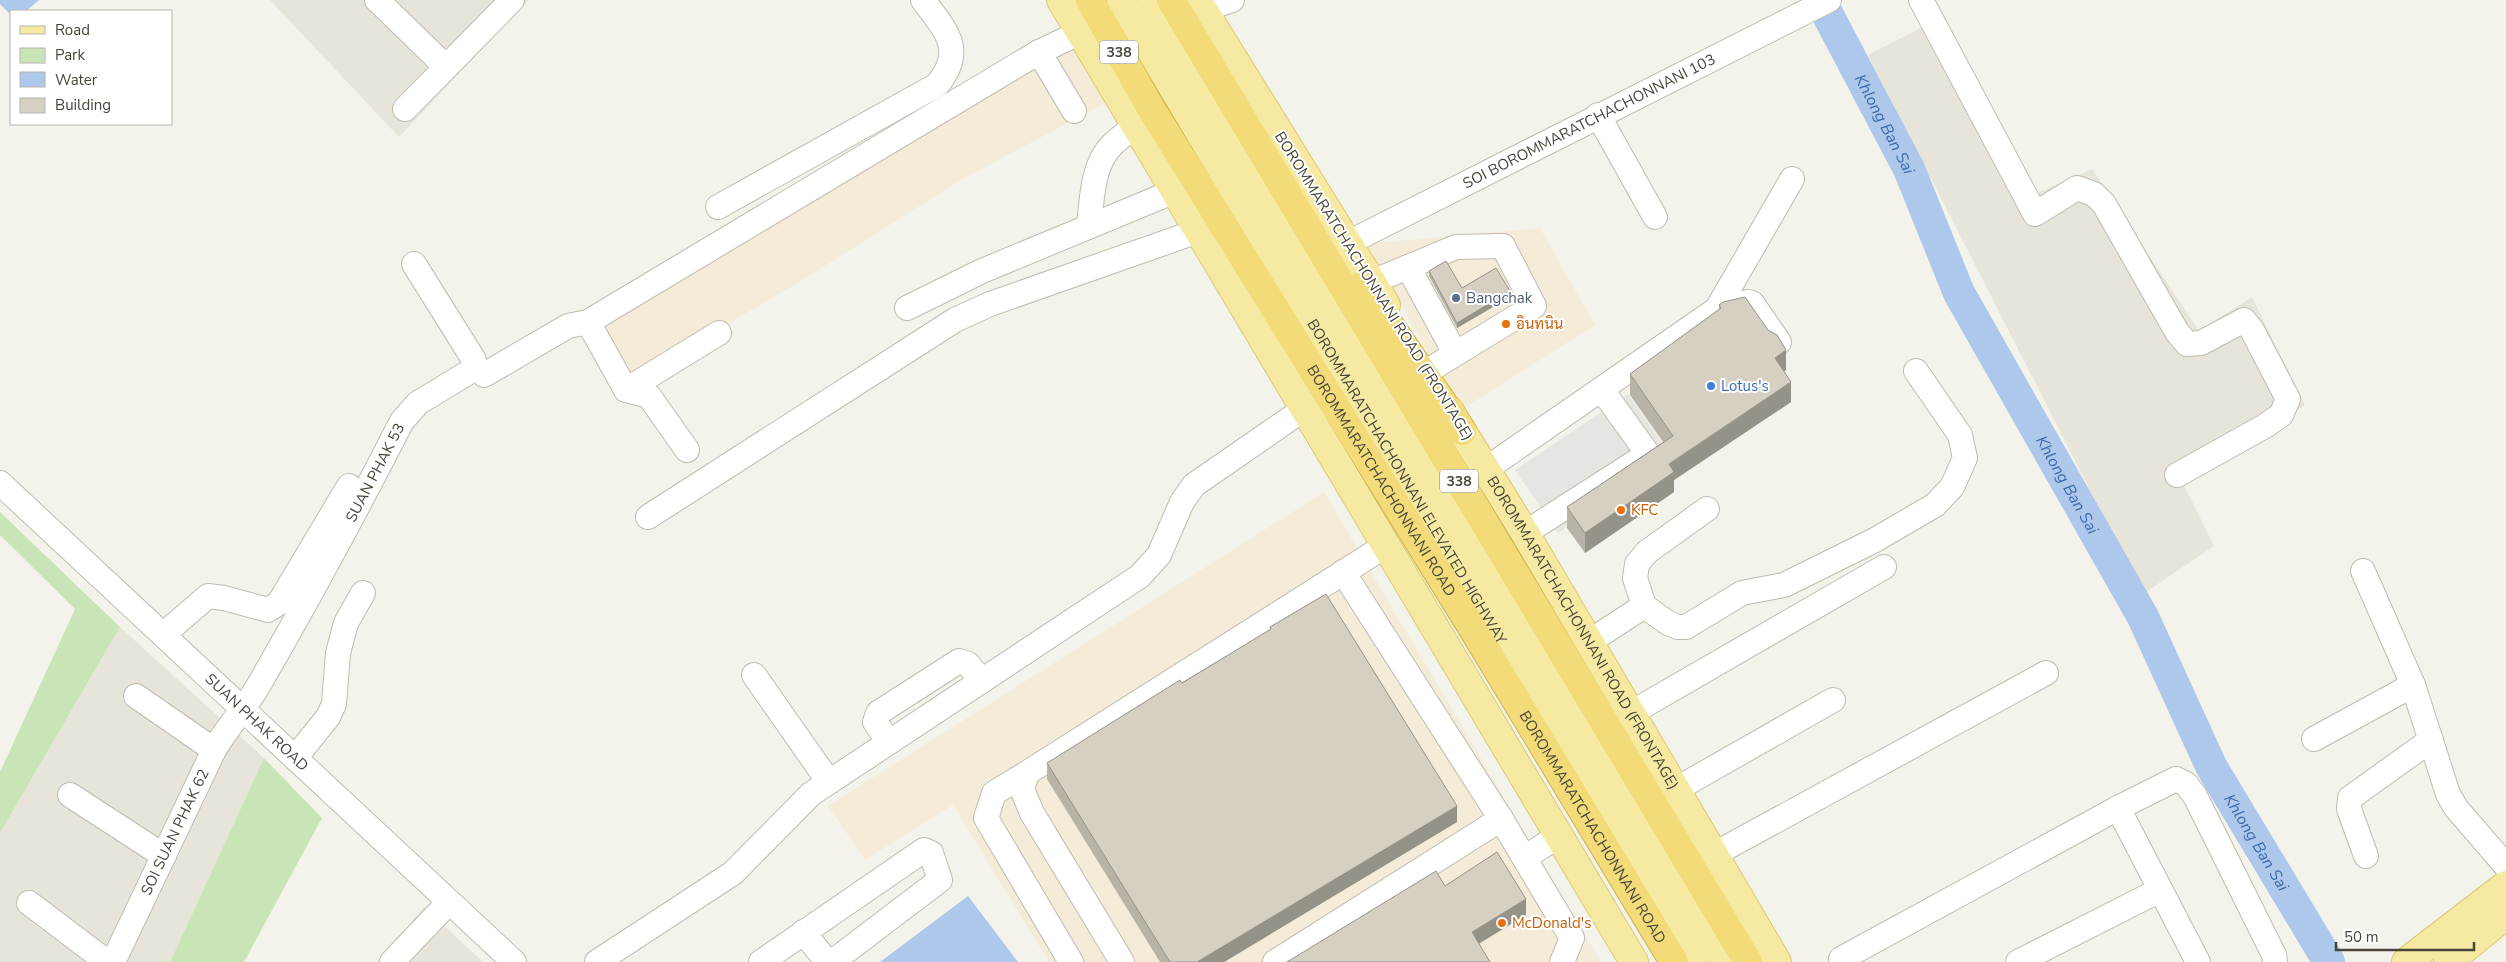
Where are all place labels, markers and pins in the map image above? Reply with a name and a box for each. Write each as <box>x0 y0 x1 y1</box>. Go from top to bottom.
place label: Bangchak <box>1466 288 1533 308</box>
marker: Bangchak <box>1450 292 1462 304</box>
place label: อินทนิน <box>1516 314 1563 334</box>
marker: อินทนิน <box>1500 318 1512 330</box>
place label: Lotus's <box>1721 376 1769 396</box>
marker: Lotus's <box>1705 380 1717 392</box>
place label: KFC <box>1631 500 1658 520</box>
marker: KFC <box>1615 504 1627 516</box>
place label: McDonald's <box>1512 913 1591 933</box>
marker: McDonald's <box>1496 917 1508 929</box>

